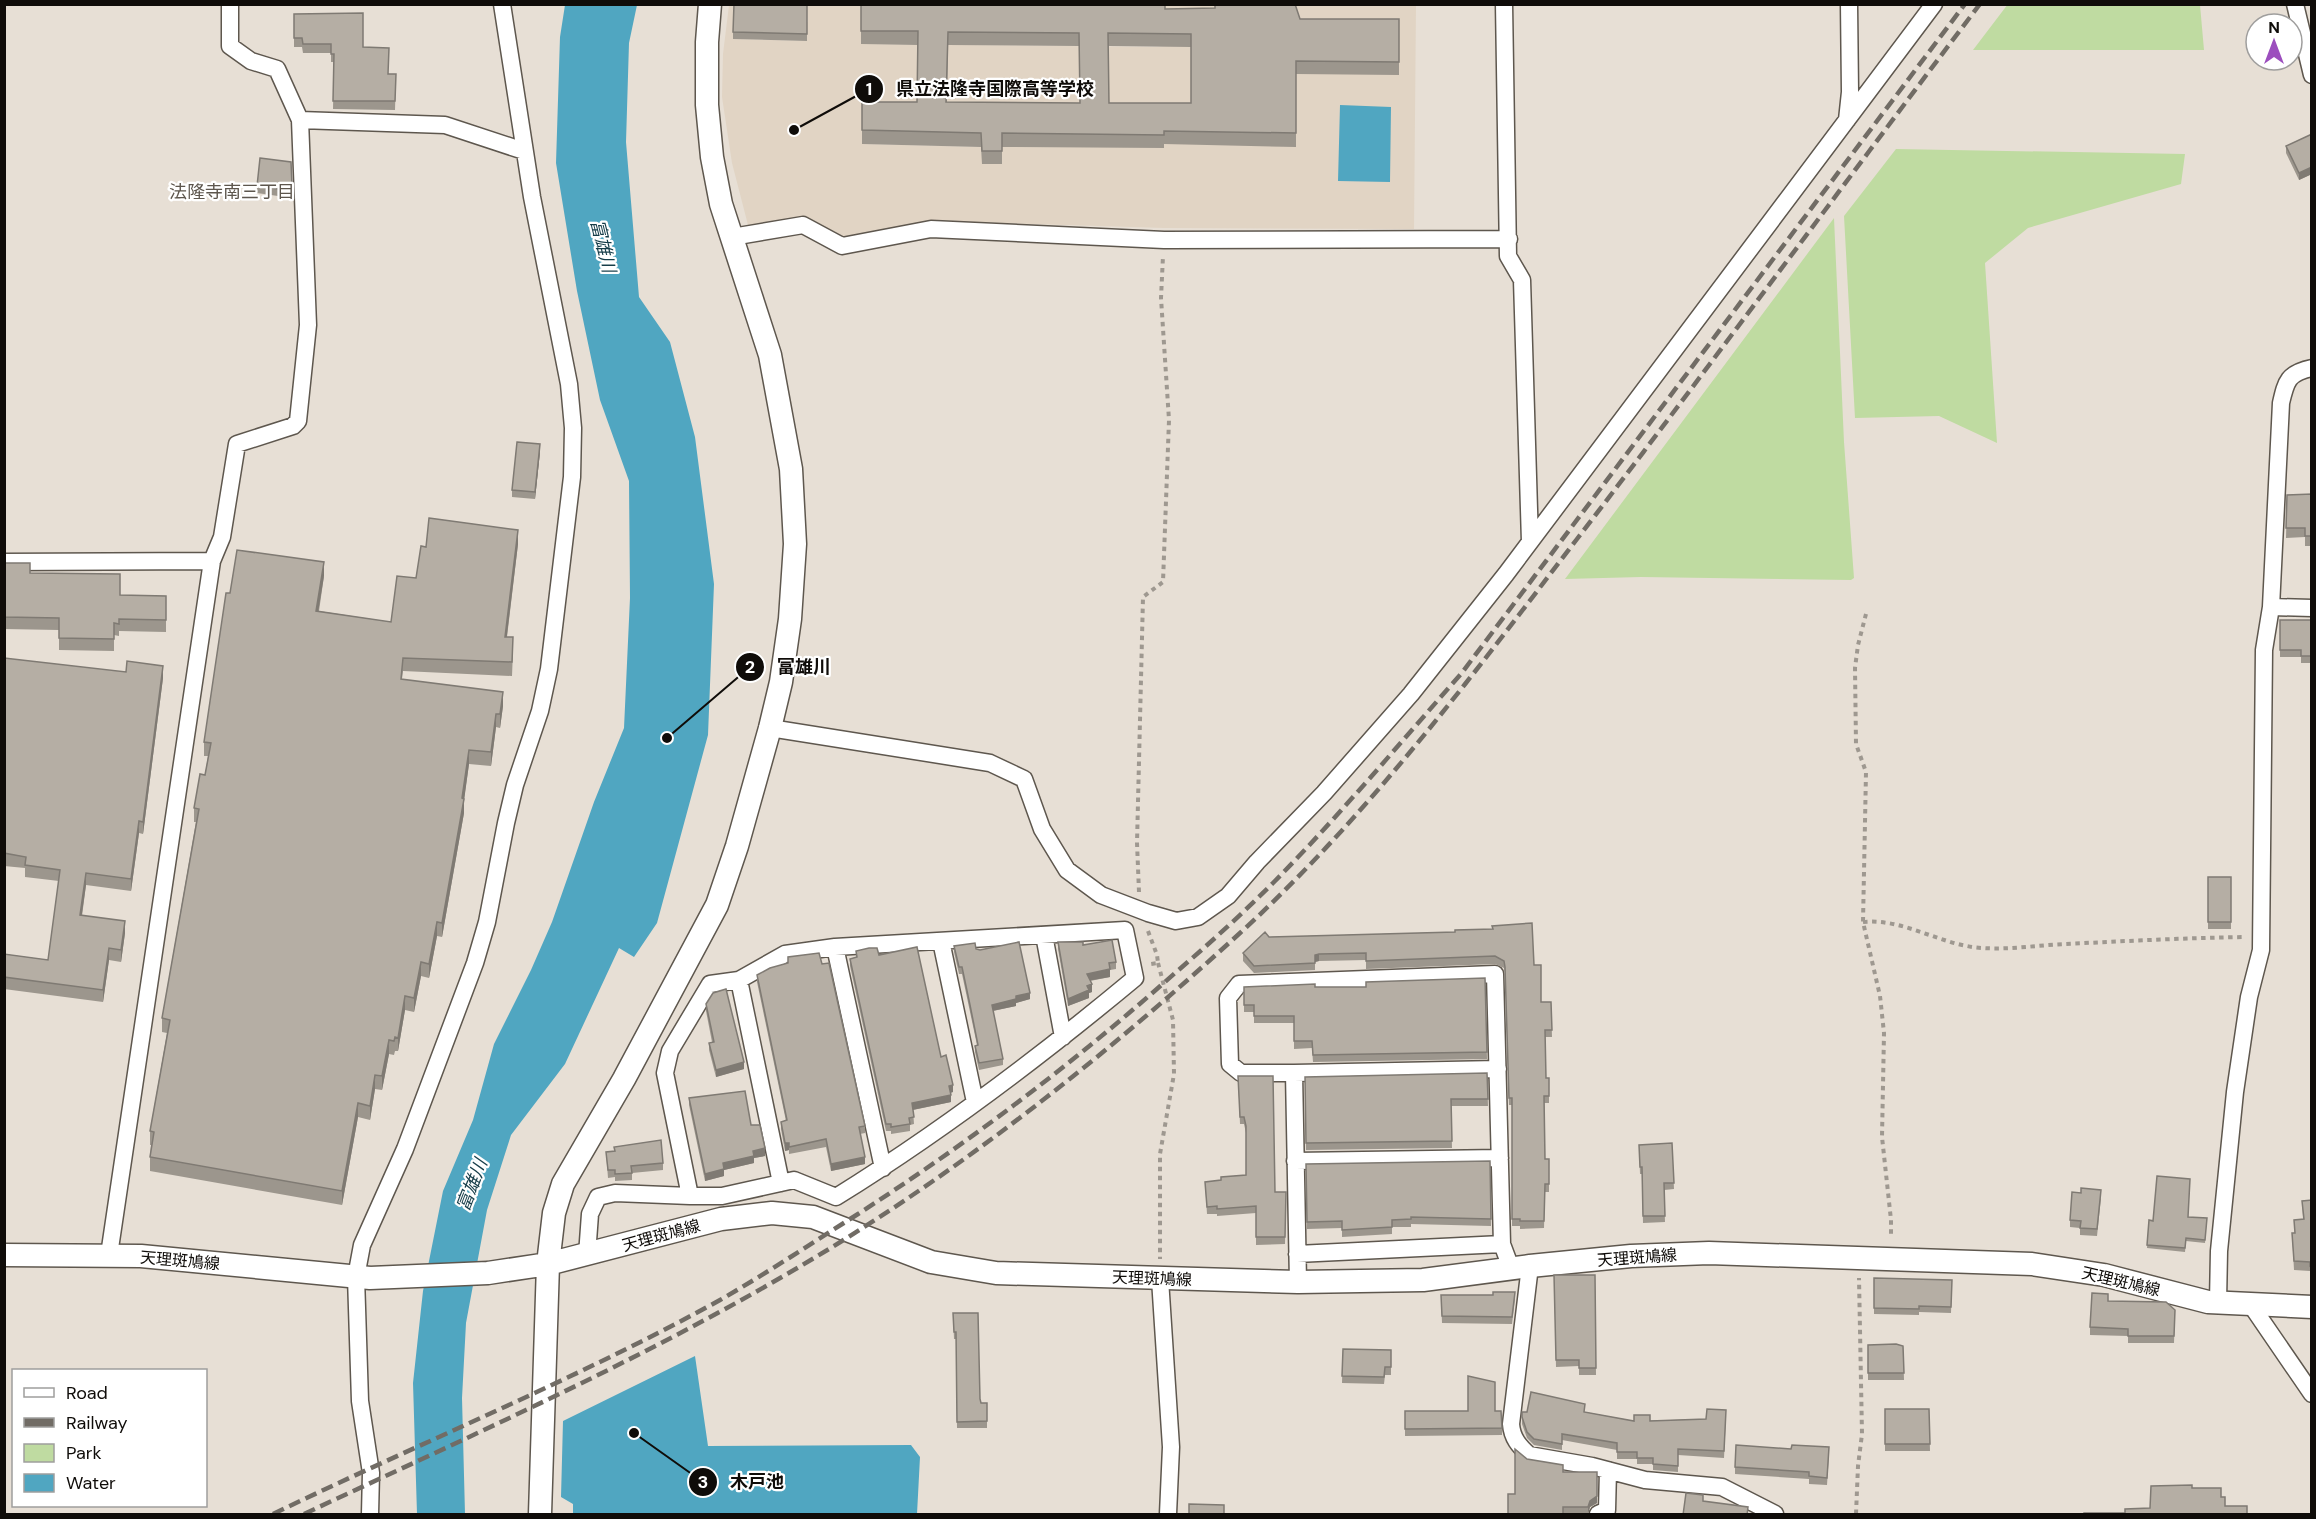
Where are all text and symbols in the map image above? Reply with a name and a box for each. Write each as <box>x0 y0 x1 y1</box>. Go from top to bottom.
north arrow <box>2244 12 2304 72</box>
text: N <box>2268 17 2280 38</box>
callout: 県立法隆寺国際高等学校 <box>854 71 1106 107</box>
text: 1 <box>866 77 872 101</box>
text: 県立法隆寺国際高等学校 <box>896 77 1094 101</box>
district label: 法隆寺南三丁目 <box>169 180 295 204</box>
water label: 富雄川 <box>585 217 622 277</box>
callout: 富雄川 <box>735 649 843 685</box>
text: 2 <box>745 655 755 679</box>
text: 富雄川 <box>777 655 831 679</box>
water label: 富雄川 <box>451 1154 494 1215</box>
street label: 天理斑鳩線 <box>620 1215 702 1256</box>
street label: 天理斑鳩線 <box>1596 1244 1678 1271</box>
street label: 天理斑鳩線 <box>139 1247 221 1274</box>
street label: 天理斑鳩線 <box>2080 1262 2162 1301</box>
street label: 天理斑鳩線 <box>1112 1267 1192 1290</box>
legend <box>12 1369 207 1507</box>
text: Road <box>66 1381 108 1405</box>
text: Railway <box>66 1411 128 1435</box>
text: Park <box>66 1441 102 1465</box>
callout: 木戸池 <box>688 1464 796 1500</box>
text: 3 <box>698 1470 708 1494</box>
text: 木戸池 <box>730 1470 784 1494</box>
text: Water <box>66 1471 116 1495</box>

